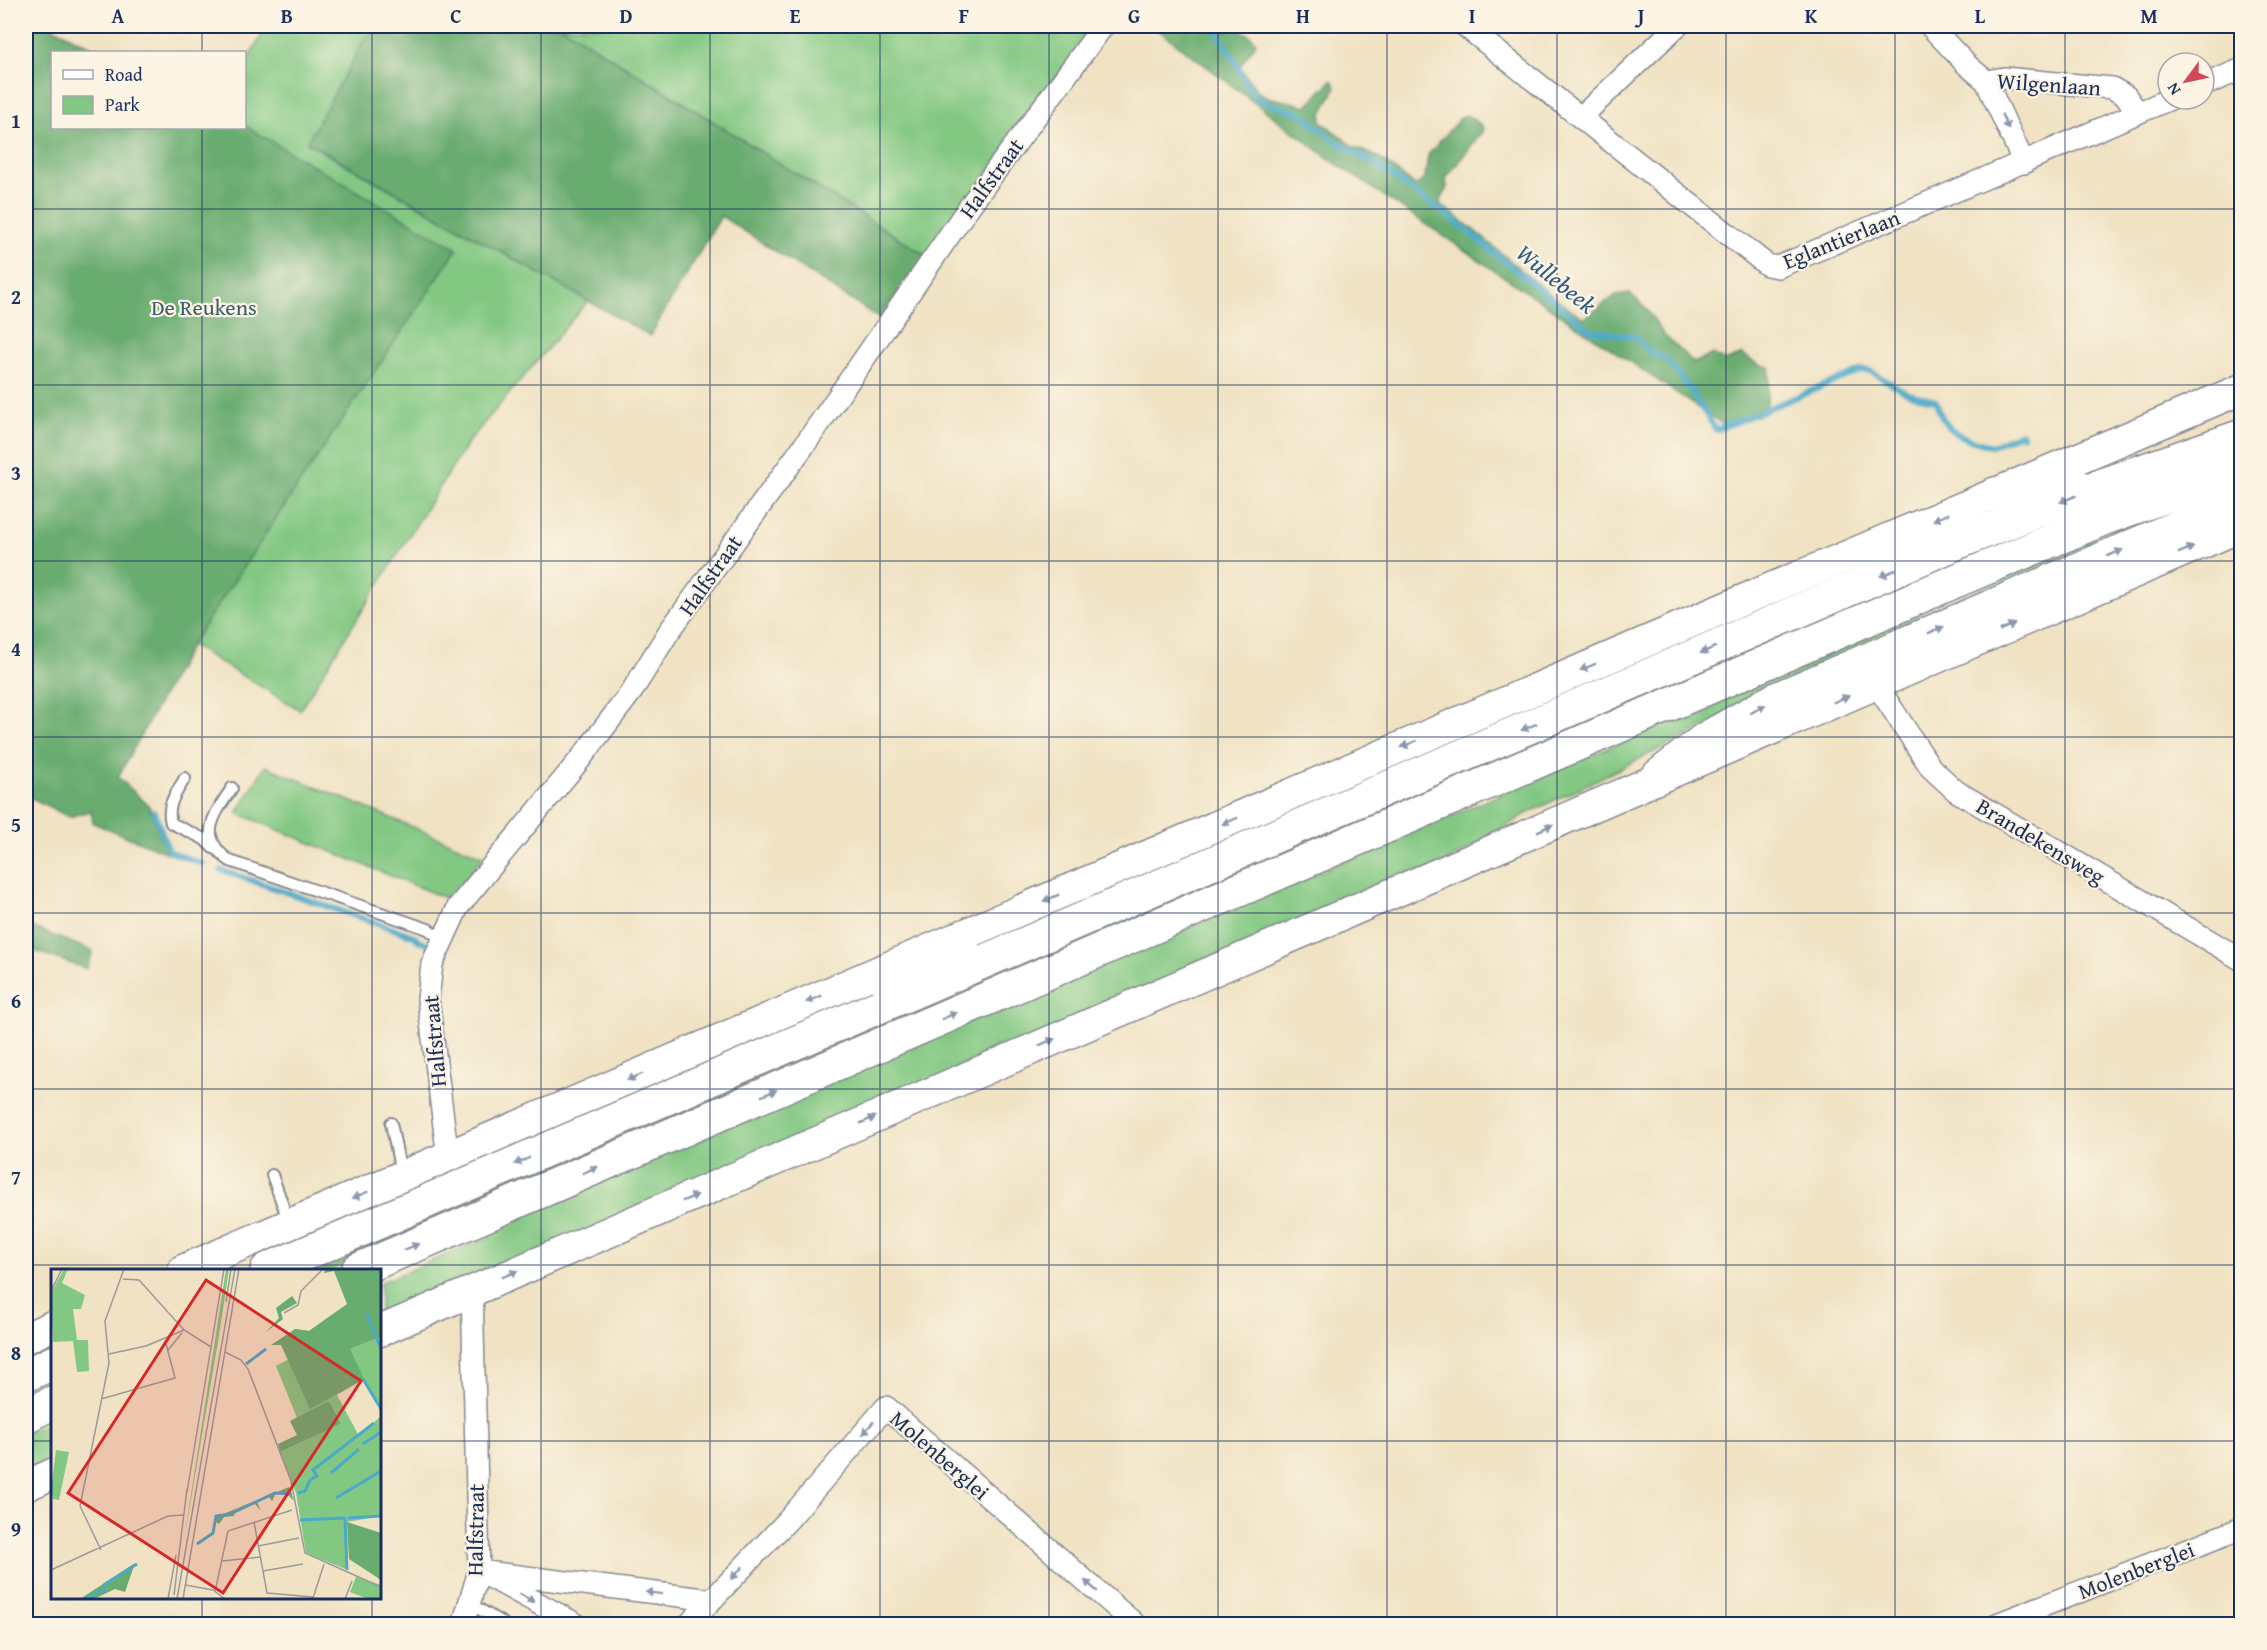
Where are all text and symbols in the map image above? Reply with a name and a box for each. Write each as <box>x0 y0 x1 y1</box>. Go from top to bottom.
text: A <box>112 1 125 30</box>
text: B <box>281 1 293 30</box>
text: C <box>450 1 462 30</box>
text: D <box>619 1 633 30</box>
text: E <box>790 1 801 30</box>
text: F <box>959 1 969 30</box>
text: G <box>1128 1 1140 30</box>
text: H <box>1296 1 1310 30</box>
text: I <box>1469 1 1475 30</box>
text: J <box>1635 1 1645 30</box>
text: K <box>1805 1 1818 30</box>
text: L <box>1975 1 1986 30</box>
text: M <box>2140 1 2158 30</box>
legend <box>51 51 246 129</box>
north arrow <box>2156 51 2216 111</box>
text: Road <box>105 61 143 88</box>
street label: Wilgenlaan <box>1996 64 2103 104</box>
text: N <box>2160 78 2186 100</box>
text: Park <box>105 91 141 118</box>
text: 1 <box>11 106 21 135</box>
one-way arrow <box>2000 113 2010 131</box>
street label: Halfstraat <box>951 131 1031 225</box>
street label: Eglantierlaan <box>1778 201 1905 277</box>
water label: Wullebeek <box>1509 235 1604 322</box>
text: 2 <box>11 282 21 311</box>
park label: De Reukens <box>151 291 257 323</box>
text: 3 <box>11 458 21 487</box>
one-way arrow <box>2059 494 2077 504</box>
one-way arrow <box>1932 513 1950 522</box>
street label: Halfstraat <box>670 528 750 622</box>
one-way arrow <box>2177 545 2195 555</box>
one-way arrow <box>2107 549 2124 558</box>
one-way arrow <box>1878 568 1896 578</box>
one-way arrow <box>1998 622 2016 632</box>
one-way arrow <box>1927 625 1945 635</box>
text: 4 <box>11 634 21 663</box>
one-way arrow <box>1699 645 1717 655</box>
one-way arrow <box>1579 663 1597 672</box>
one-way arrow <box>1832 694 1850 703</box>
one-way arrow <box>1750 704 1767 714</box>
one-way arrow <box>1520 722 1538 732</box>
one-way arrow <box>1400 739 1417 748</box>
street label: Brandekensweg <box>1971 790 2111 892</box>
text: 5 <box>11 810 21 839</box>
one-way arrow <box>1220 816 1238 826</box>
one-way arrow <box>1536 823 1553 832</box>
one-way arrow <box>1042 894 1059 903</box>
text: 6 <box>11 986 21 1015</box>
street label: Halfstraat <box>414 993 454 1088</box>
one-way arrow <box>805 994 823 1004</box>
one-way arrow <box>940 1011 957 1020</box>
one-way arrow <box>1039 1038 1056 1047</box>
one-way arrow <box>627 1072 644 1081</box>
one-way arrow <box>761 1088 779 1098</box>
one-way arrow <box>860 1115 878 1125</box>
one-way arrow <box>512 1156 530 1166</box>
text: 7 <box>11 1162 21 1191</box>
one-way arrow <box>582 1165 600 1175</box>
one-way arrow <box>350 1190 368 1200</box>
one-way arrow <box>681 1193 699 1203</box>
one-way arrow <box>403 1242 421 1252</box>
inset map <box>51 1269 381 1599</box>
one-way arrow <box>502 1269 520 1279</box>
text: 8 <box>11 1338 21 1367</box>
street label: Molenberglei <box>883 1403 997 1507</box>
one-way arrow <box>862 1420 875 1435</box>
street label: Halfstraat <box>458 1483 492 1576</box>
text: 9 <box>11 1514 21 1543</box>
street label: Molenberglei <box>2073 1533 2199 1607</box>
one-way arrow <box>731 1566 745 1580</box>
one-way arrow <box>1084 1580 1099 1593</box>
one-way arrow <box>644 1588 663 1598</box>
one-way arrow <box>519 1593 536 1603</box>

